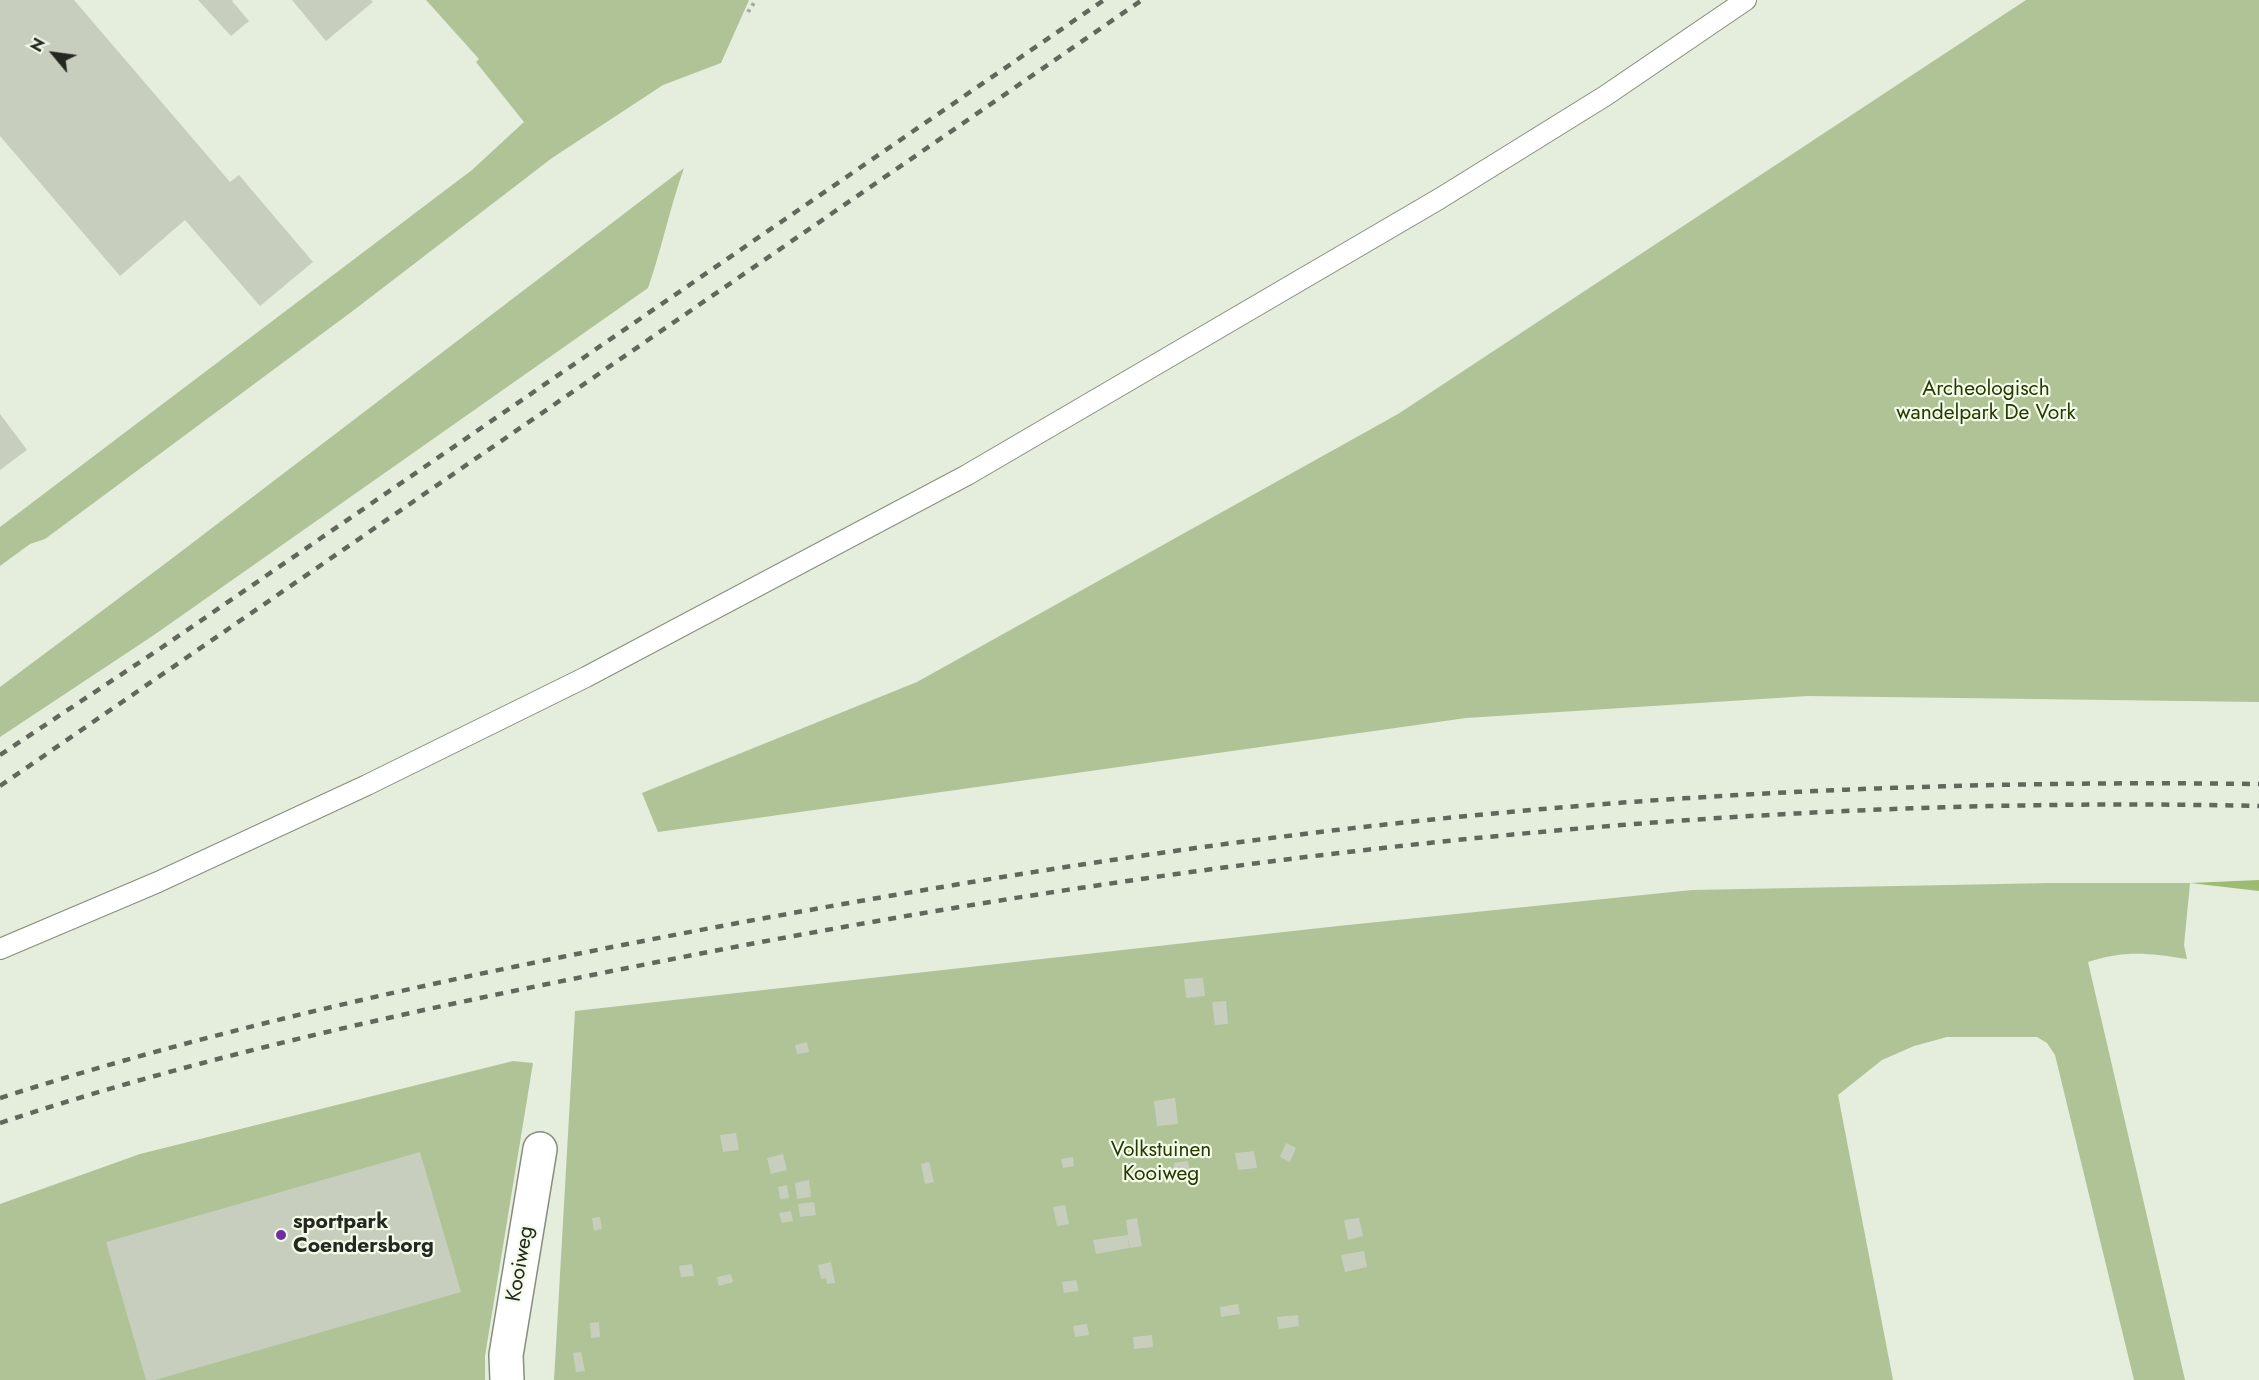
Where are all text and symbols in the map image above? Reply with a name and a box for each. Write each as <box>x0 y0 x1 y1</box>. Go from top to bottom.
north arrow <box>24 24 84 84</box>
text: N <box>25 34 51 56</box>
park label: Archeologisch wandelpark De Vork <box>1896 377 2076 427</box>
park label: Volkstuinen Kooiweg <box>1111 1138 1211 1188</box>
place label: sportpark Coendersborg <box>293 1210 434 1260</box>
street label: Kooiweg <box>502 1224 540 1304</box>
marker: sportpark Coendersborg <box>274 1228 288 1242</box>

